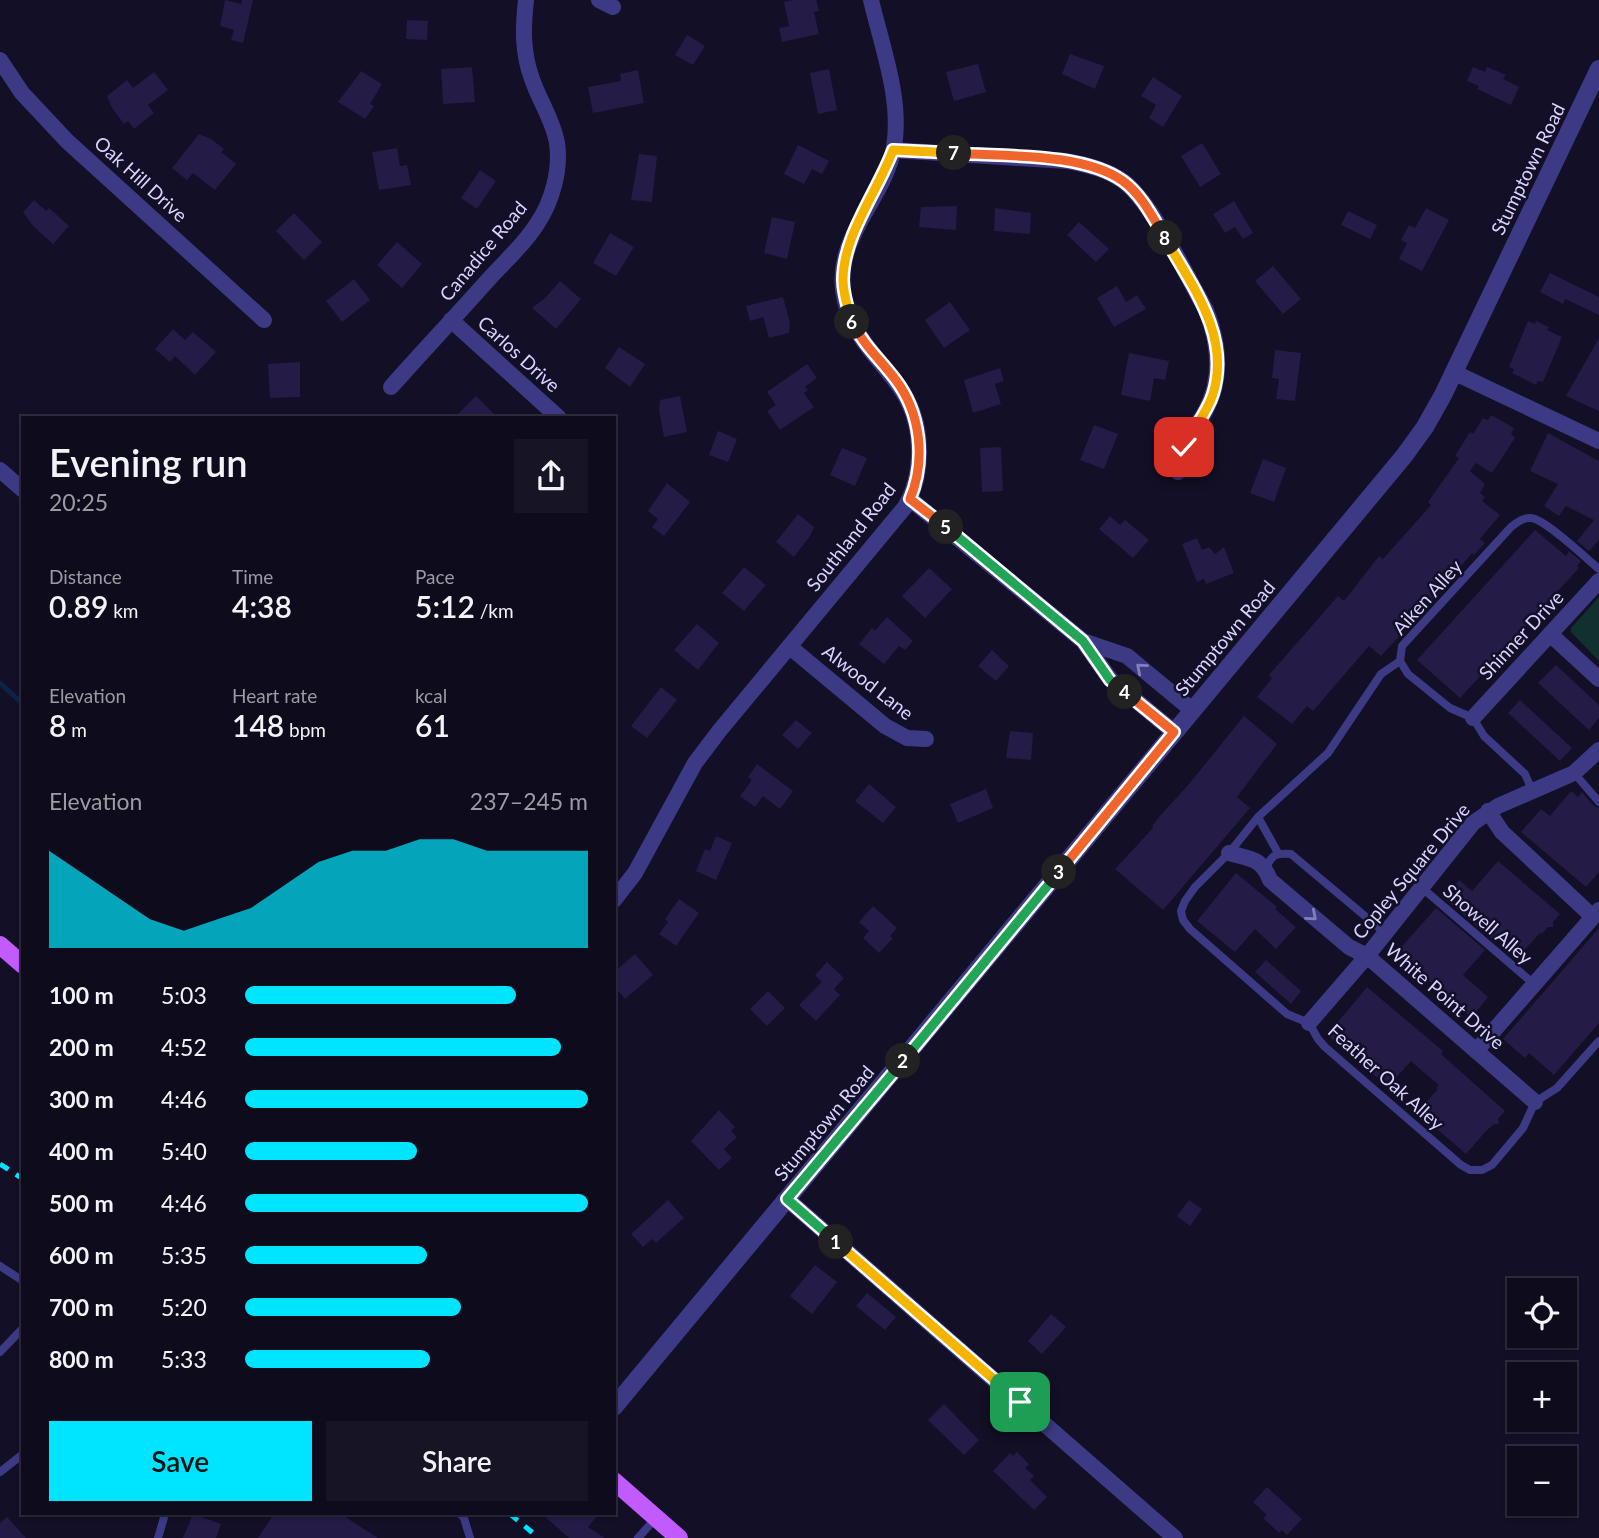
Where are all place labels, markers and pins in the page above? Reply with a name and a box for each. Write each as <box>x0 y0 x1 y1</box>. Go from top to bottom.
pin: 7 <box>936 136 972 170</box>
pin: 8 <box>1148 220 1182 256</box>
pin: 6 <box>834 304 870 340</box>
pin <box>1154 417 1214 477</box>
pin: 5 <box>928 510 964 544</box>
pin: 4 <box>1108 674 1142 710</box>
pin: 3 <box>1042 854 1076 890</box>
pin: 2 <box>886 1044 920 1078</box>
pin: 1 <box>818 1224 854 1260</box>
pin <box>990 1372 1050 1432</box>

